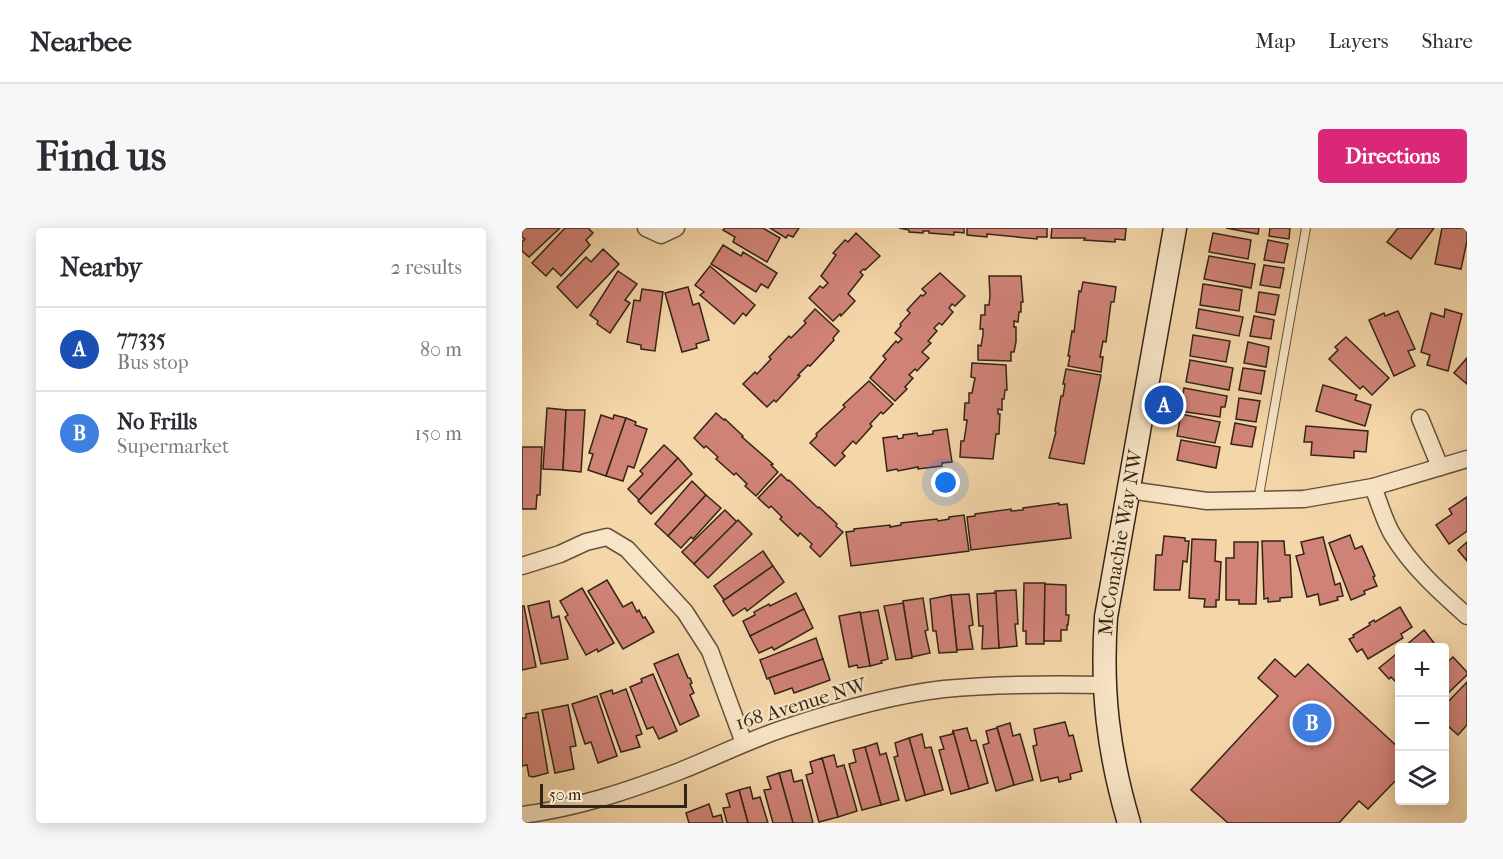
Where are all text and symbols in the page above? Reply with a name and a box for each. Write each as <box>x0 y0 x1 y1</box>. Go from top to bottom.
text: Nearbee <box>30 25 132 58</box>
text: Map <box>1255 29 1296 53</box>
text: Layers <box>1329 29 1388 53</box>
text: Share <box>1421 29 1473 53</box>
button: Directions <box>1318 129 1467 183</box>
text: Find us <box>36 132 166 181</box>
text: Nearby <box>60 252 142 283</box>
text: 2 results <box>391 256 462 279</box>
text: 77335 <box>117 325 166 351</box>
text: A <box>73 338 86 361</box>
text: 80 m <box>420 338 462 361</box>
text: Bus stop <box>117 351 189 374</box>
pin: A <box>1144 382 1184 428</box>
text: No Frills <box>117 409 197 435</box>
text: B <box>73 422 86 445</box>
text: 150 m <box>414 422 462 445</box>
text: Supermarket <box>117 435 229 458</box>
street label: McConachie Way NW <box>1093 447 1147 636</box>
your location <box>931 468 960 497</box>
map controls <box>1395 643 1449 805</box>
button: + <box>1395 643 1449 697</box>
street label: 168 Avenue NW <box>733 673 871 735</box>
button: − <box>1395 697 1449 751</box>
pin: B <box>1292 700 1332 746</box>
button: layers <box>1395 751 1449 805</box>
scale bar <box>540 781 687 808</box>
text: 50 m <box>549 785 581 804</box>

